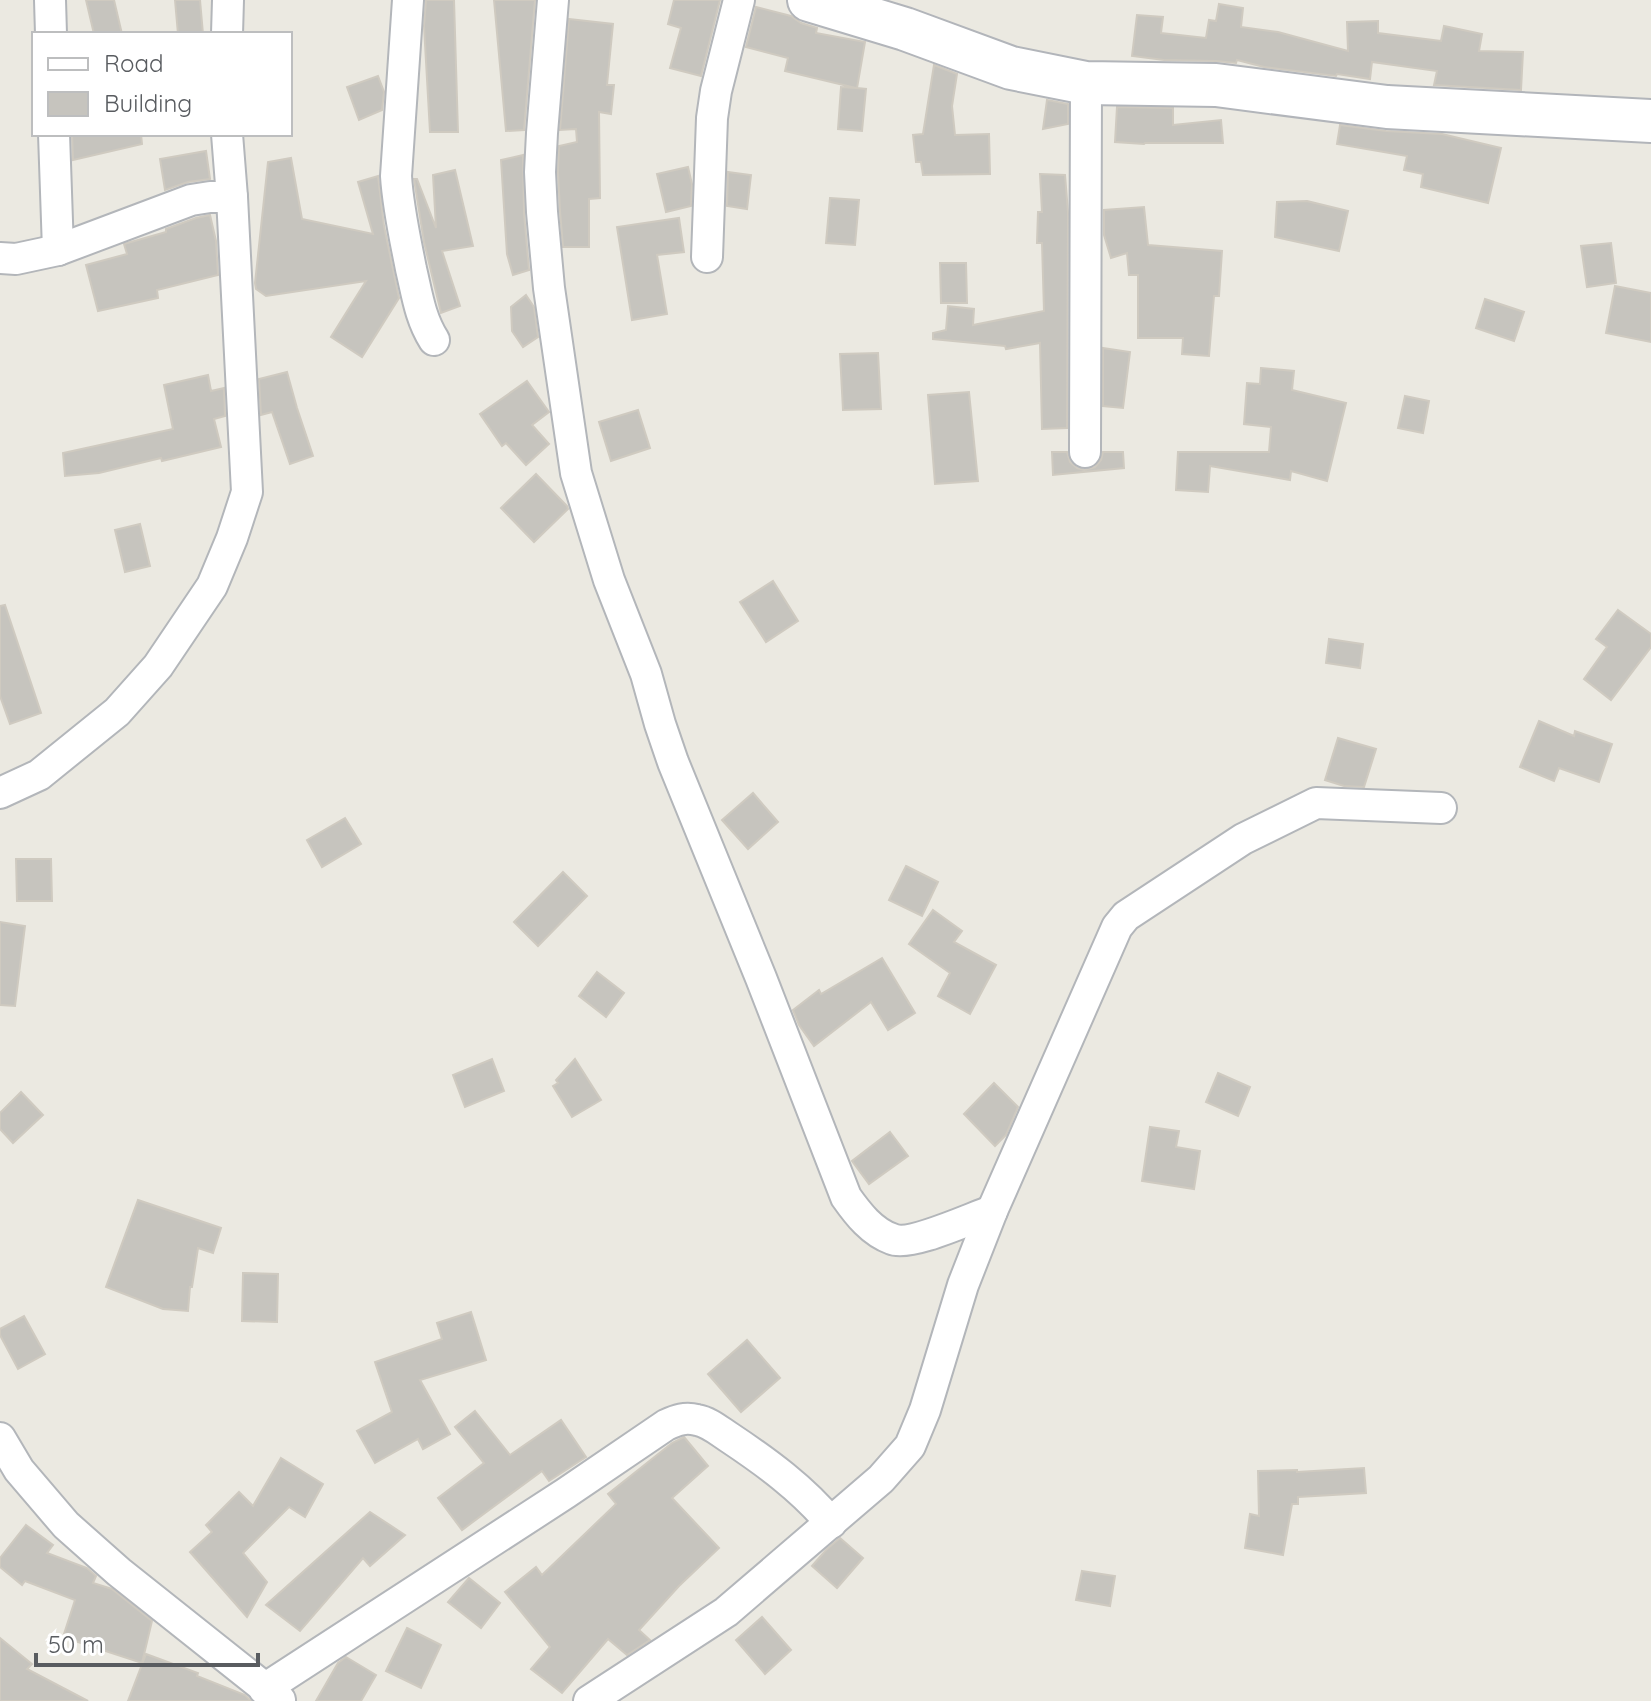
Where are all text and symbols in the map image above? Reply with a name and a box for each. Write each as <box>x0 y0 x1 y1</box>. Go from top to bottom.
legend <box>32 32 292 136</box>
text: Road <box>104 48 164 78</box>
text: Building <box>104 88 192 118</box>
scale bar <box>36 1617 258 1667</box>
text: 50 m <box>48 1629 104 1659</box>

